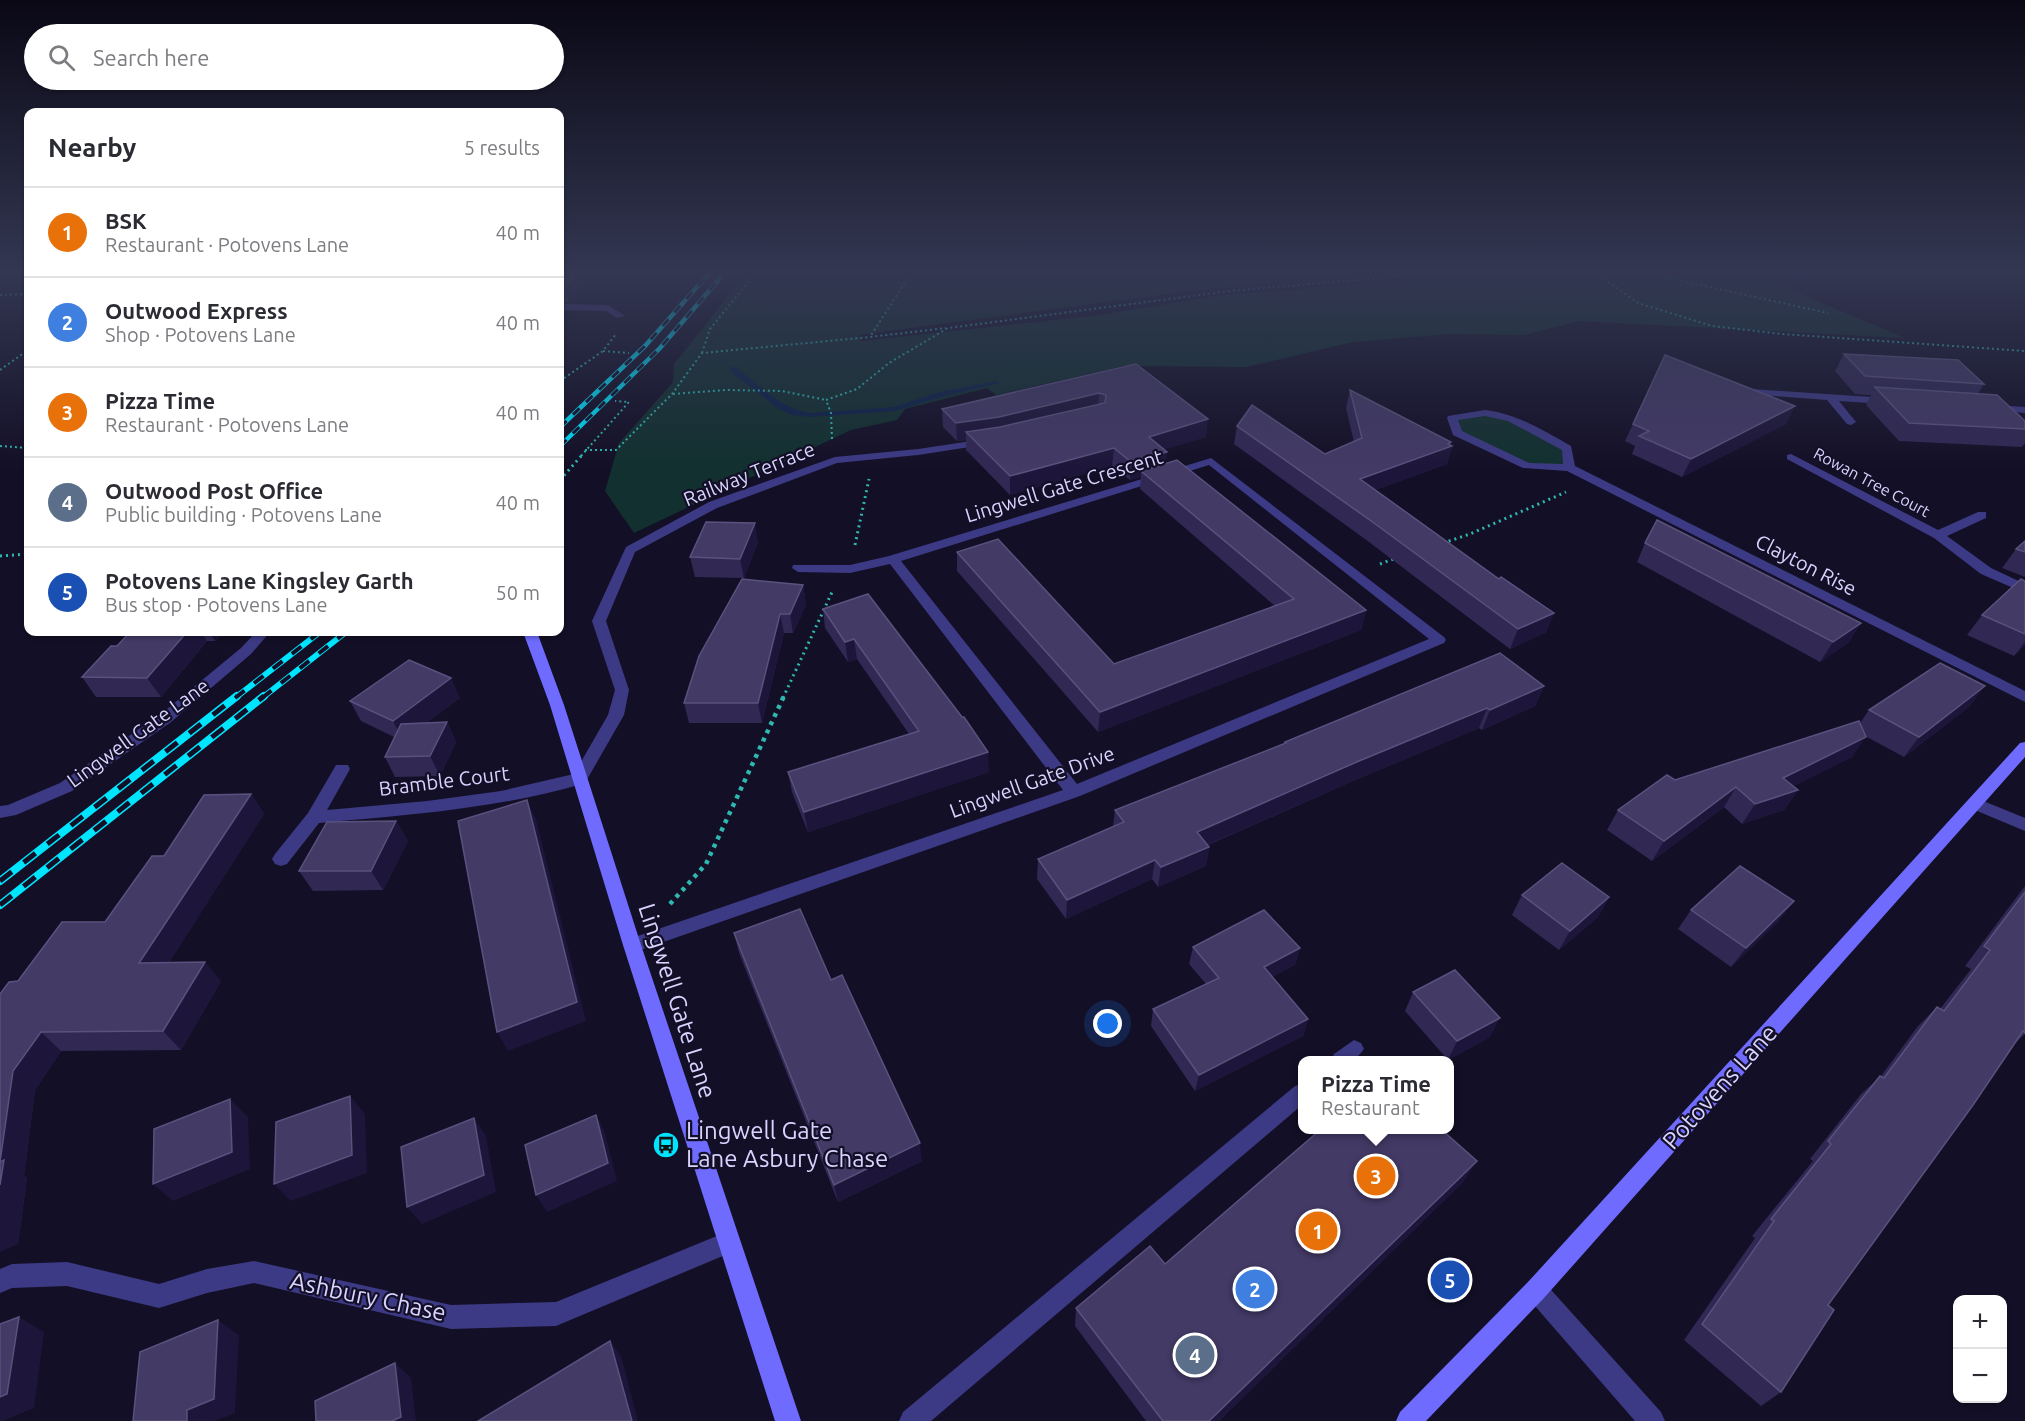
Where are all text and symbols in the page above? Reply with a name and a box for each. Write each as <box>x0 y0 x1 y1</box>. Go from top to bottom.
search box <box>24 24 564 90</box>
icon: search <box>45 41 78 74</box>
text: Search here <box>93 45 209 70</box>
text: Nearby <box>48 133 136 162</box>
text: 5 results <box>464 136 540 159</box>
text: BSK <box>105 208 147 233</box>
text: 1 <box>62 221 73 244</box>
text: 40 m <box>496 221 540 244</box>
text: Restaurant · Potovens Lane <box>105 233 349 256</box>
text: Outwood Express <box>105 298 288 323</box>
text: 2 <box>62 311 73 334</box>
text: 40 m <box>496 311 540 334</box>
text: Shop · Potovens Lane <box>105 323 296 346</box>
text: Pizza Time <box>105 388 215 413</box>
text: 3 <box>62 401 73 424</box>
text: 40 m <box>496 401 540 424</box>
text: Restaurant · Potovens Lane <box>105 413 349 436</box>
street label: Railway Terrace <box>680 437 818 510</box>
street label: Lingwell Gate Crescent <box>962 444 1166 527</box>
street label: Rowan Tree Court <box>1811 444 1934 521</box>
text: Outwood Post Office <box>105 478 323 503</box>
text: 4 <box>62 491 73 514</box>
text: 40 m <box>496 491 540 514</box>
text: Public building · Potovens Lane <box>105 503 382 526</box>
street label: Clayton Rise <box>1752 529 1860 600</box>
text: Potovens Lane Kingsley Garth <box>105 568 414 593</box>
text: 5 <box>62 581 73 604</box>
text: 50 m <box>496 581 540 604</box>
text: Bus stop · Potovens Lane <box>105 593 328 616</box>
street label: Lingwell Gate Lane <box>62 673 213 792</box>
street label: Lingwell Gate Drive <box>946 741 1117 822</box>
street label: Bramble Court <box>377 761 511 800</box>
street label: Lingwell Gate Lane <box>633 900 722 1102</box>
your location <box>1093 1009 1122 1038</box>
street label: Potovens Lane <box>1657 1019 1782 1154</box>
popup <box>1298 1056 1454 1134</box>
text: Pizza Time <box>1321 1071 1431 1096</box>
text: Restaurant <box>1321 1096 1420 1119</box>
place label: Lingwell Gate Lane Asbury Chase <box>686 1117 888 1172</box>
bus stop icon: Lingwell Gate Lane Asbury Chase <box>651 1130 681 1160</box>
pin: 3 <box>1356 1154 1396 1198</box>
pin: 1 <box>1298 1208 1338 1254</box>
pin: 5 <box>1430 1258 1470 1302</box>
pin: 2 <box>1236 1266 1274 1312</box>
street label: Ashbury Chase <box>288 1267 449 1326</box>
map controls <box>1953 1295 2007 1403</box>
button: + <box>1953 1295 2007 1349</box>
pin: 4 <box>1176 1332 1214 1378</box>
button: − <box>1953 1349 2007 1403</box>

